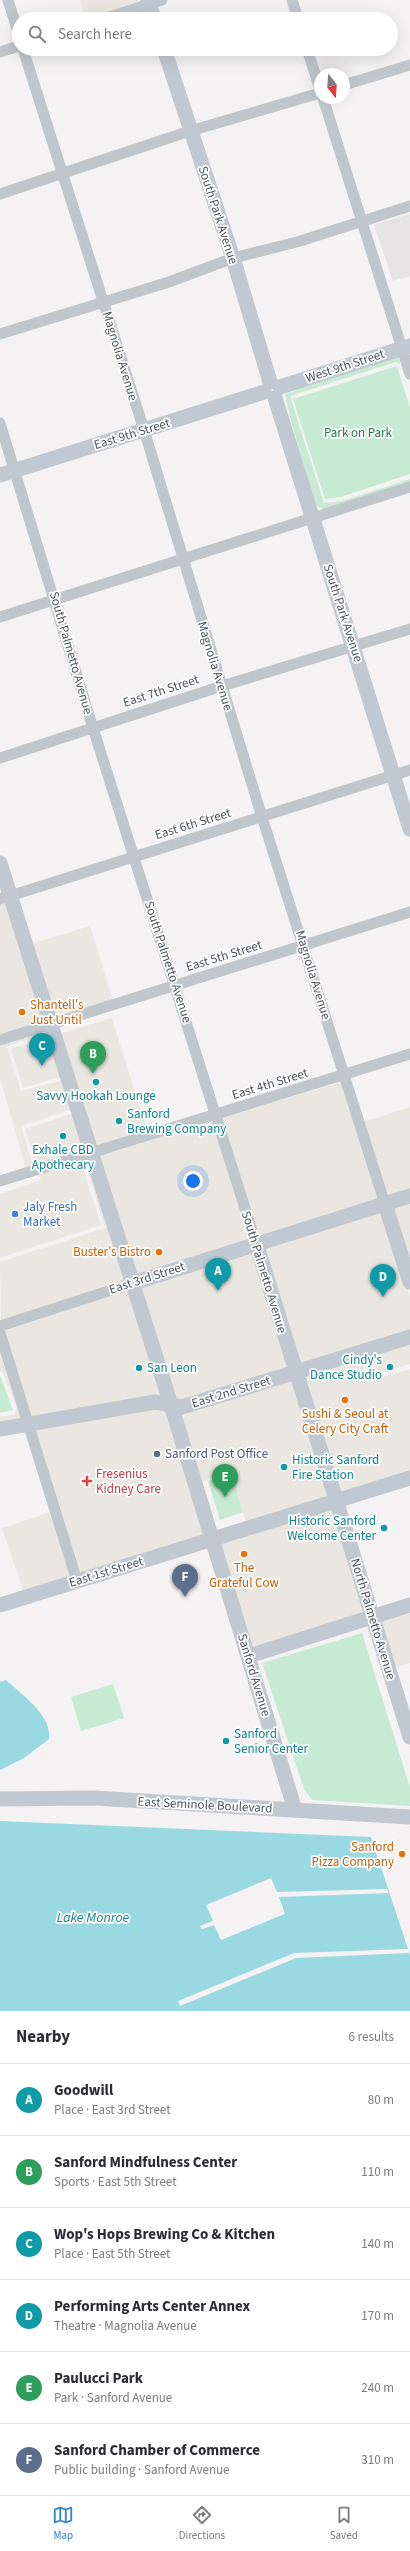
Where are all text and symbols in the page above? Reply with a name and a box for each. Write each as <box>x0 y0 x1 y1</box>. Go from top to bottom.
search box <box>12 12 398 56</box>
icon: search <box>26 23 48 45</box>
text: Search here <box>58 24 132 45</box>
north arrow <box>314 68 350 104</box>
street label: South Park Avenue <box>194 164 242 266</box>
street label: Magnolia Avenue <box>98 309 142 403</box>
street label: West 9th Street <box>303 345 387 387</box>
street label: East 9th Street <box>92 414 173 454</box>
park label: Park on Park <box>324 424 393 442</box>
street label: South Park Avenue <box>319 562 367 664</box>
street label: South Palmetto Avenue <box>45 589 97 717</box>
street label: Magnolia Avenue <box>193 619 237 713</box>
street label: East 7th Street <box>121 670 202 712</box>
street label: East 6th Street <box>153 804 234 844</box>
street label: South Palmetto Avenue <box>140 899 196 1025</box>
street label: Magnolia Avenue <box>291 928 335 1022</box>
street label: East 5th Street <box>184 936 265 976</box>
place label: Shantell's Just Until <box>30 996 84 1029</box>
marker: Shantell's Just Until <box>17 1007 27 1017</box>
pin: C <box>29 1033 55 1066</box>
pin: B <box>80 1041 106 1074</box>
street label: East 4th Street <box>230 1064 311 1104</box>
marker: Savvy Hookah Lounge <box>91 1077 101 1087</box>
place label: Savvy Hookah Lounge <box>36 1087 156 1105</box>
place label: Sanford Brewing Company <box>127 1105 226 1138</box>
marker: Sanford Brewing Company <box>114 1116 124 1126</box>
marker: Exhale CBD Apothecary <box>58 1131 68 1141</box>
place label: Exhale CBD Apothecary <box>32 1141 94 1174</box>
your location <box>183 1171 203 1191</box>
place label: Jaly Fresh Market <box>23 1198 77 1231</box>
marker: Jaly Fresh Market <box>10 1209 20 1219</box>
street label: South Palmetto Avenue <box>237 1209 291 1335</box>
place label: Buster's Bistro <box>73 1243 151 1261</box>
marker: Buster's Bistro <box>154 1247 164 1257</box>
street label: East 3rd Street <box>107 1257 188 1299</box>
pin: A <box>205 1258 231 1291</box>
pin: D <box>370 1264 396 1297</box>
place label: Cindy's Dance Studio <box>310 1351 383 1384</box>
place label: San Leon <box>147 1359 197 1377</box>
marker: Cindy's Dance Studio <box>385 1362 395 1372</box>
marker: San Leon <box>134 1363 144 1373</box>
street label: East 2nd Street <box>189 1371 273 1413</box>
marker: Sushi & Seoul at Celery City Craft <box>340 1395 350 1405</box>
place label: Sushi & Seoul at Celery City Craft <box>301 1405 389 1438</box>
place label: Sanford Post Office <box>165 1445 268 1463</box>
marker: Sanford Post Office <box>152 1449 162 1459</box>
place label: Historic Sanford Fire Station <box>292 1451 379 1484</box>
marker: Historic Sanford Fire Station <box>279 1462 289 1472</box>
pin: E <box>212 1464 238 1497</box>
place label: Fresenius Kidney Care <box>96 1465 161 1498</box>
marker: Fresenius Kidney Care <box>81 1475 93 1487</box>
place label: Historic Sanford Welcome Center <box>287 1512 376 1545</box>
marker: Historic Sanford Welcome Center <box>379 1523 389 1533</box>
marker: The Grateful Cow <box>239 1549 249 1559</box>
street label: East 1st Street <box>67 1552 146 1592</box>
street label: North Palmetto Avenue <box>346 1556 400 1682</box>
place label: The Grateful Cow <box>209 1559 280 1592</box>
pin: F <box>172 1564 198 1597</box>
street label: Sanford Avenue <box>233 1631 275 1719</box>
place label: Sanford Senior Center <box>234 1725 309 1758</box>
marker: Sanford Senior Center <box>221 1736 231 1746</box>
street label: East Seminole Boulevard <box>137 1792 273 1818</box>
place label: Sanford Pizza Company <box>312 1838 394 1871</box>
marker: Sanford Pizza Company <box>397 1849 407 1859</box>
water label: Lake Monroe <box>57 1908 130 1928</box>
text: Nearby <box>16 2025 70 2049</box>
text: 6 results <box>349 2028 394 2046</box>
text: Goodwill <box>54 2080 113 2101</box>
text: A <box>25 2091 33 2109</box>
text: 80 m <box>368 2091 394 2109</box>
text: Place · East 3rd Street <box>54 2101 171 2119</box>
text: Sanford Mindfulness Center <box>54 2152 237 2173</box>
text: B <box>25 2163 33 2181</box>
text: 110 m <box>361 2163 394 2181</box>
text: Sports · East 5th Street <box>54 2173 177 2191</box>
text: Wop's Hops Brewing Co & Kitchen <box>54 2224 275 2245</box>
text: C <box>25 2235 33 2253</box>
text: 140 m <box>361 2235 394 2253</box>
text: Place · East 5th Street <box>54 2245 170 2263</box>
text: Performing Arts Center Annex <box>54 2296 250 2317</box>
text: D <box>25 2307 33 2325</box>
text: 170 m <box>361 2307 394 2325</box>
text: Theatre · Magnolia Avenue <box>54 2317 197 2335</box>
text: Paulucci Park <box>54 2368 143 2389</box>
text: E <box>25 2379 33 2397</box>
text: 240 m <box>361 2379 394 2397</box>
text: Park · Sanford Avenue <box>54 2389 172 2407</box>
text: Sanford Chamber of Commerce <box>54 2440 260 2461</box>
text: F <box>26 2451 32 2469</box>
text: 310 m <box>361 2451 394 2469</box>
text: Public building · Sanford Avenue <box>54 2461 230 2479</box>
tab: Map <box>52 2504 74 2543</box>
tab: Directions <box>179 2504 225 2543</box>
tab: Saved <box>330 2504 358 2543</box>

